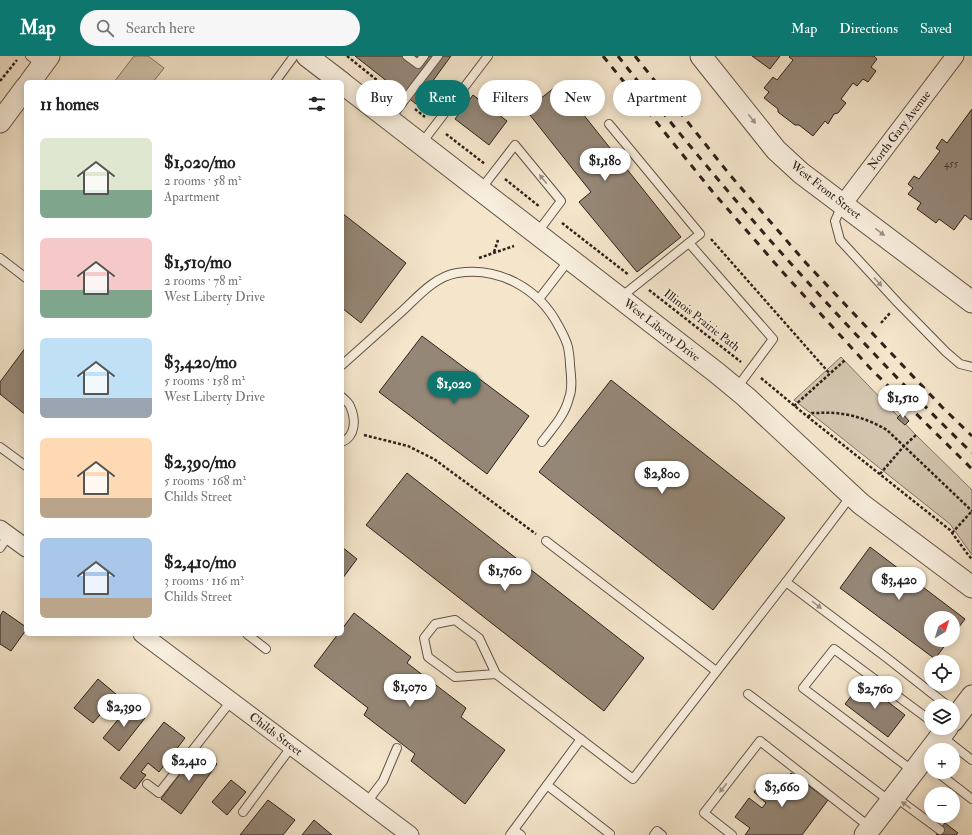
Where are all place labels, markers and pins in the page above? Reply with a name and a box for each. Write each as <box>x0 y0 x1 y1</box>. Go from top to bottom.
pin: $1,180 <box>572 148 638 182</box>
pin: $1,020 <box>421 371 487 405</box>
pin: $1,510 <box>870 385 936 419</box>
pin: $2,800 <box>629 461 695 495</box>
pin: $1,760 <box>472 558 538 592</box>
pin: $3,420 <box>866 567 932 601</box>
pin: $1,070 <box>377 674 443 708</box>
pin: $2,760 <box>842 676 908 710</box>
pin: $2,390 <box>91 694 157 728</box>
pin: $2,410 <box>156 748 222 782</box>
pin: $3,660 <box>749 774 815 808</box>

